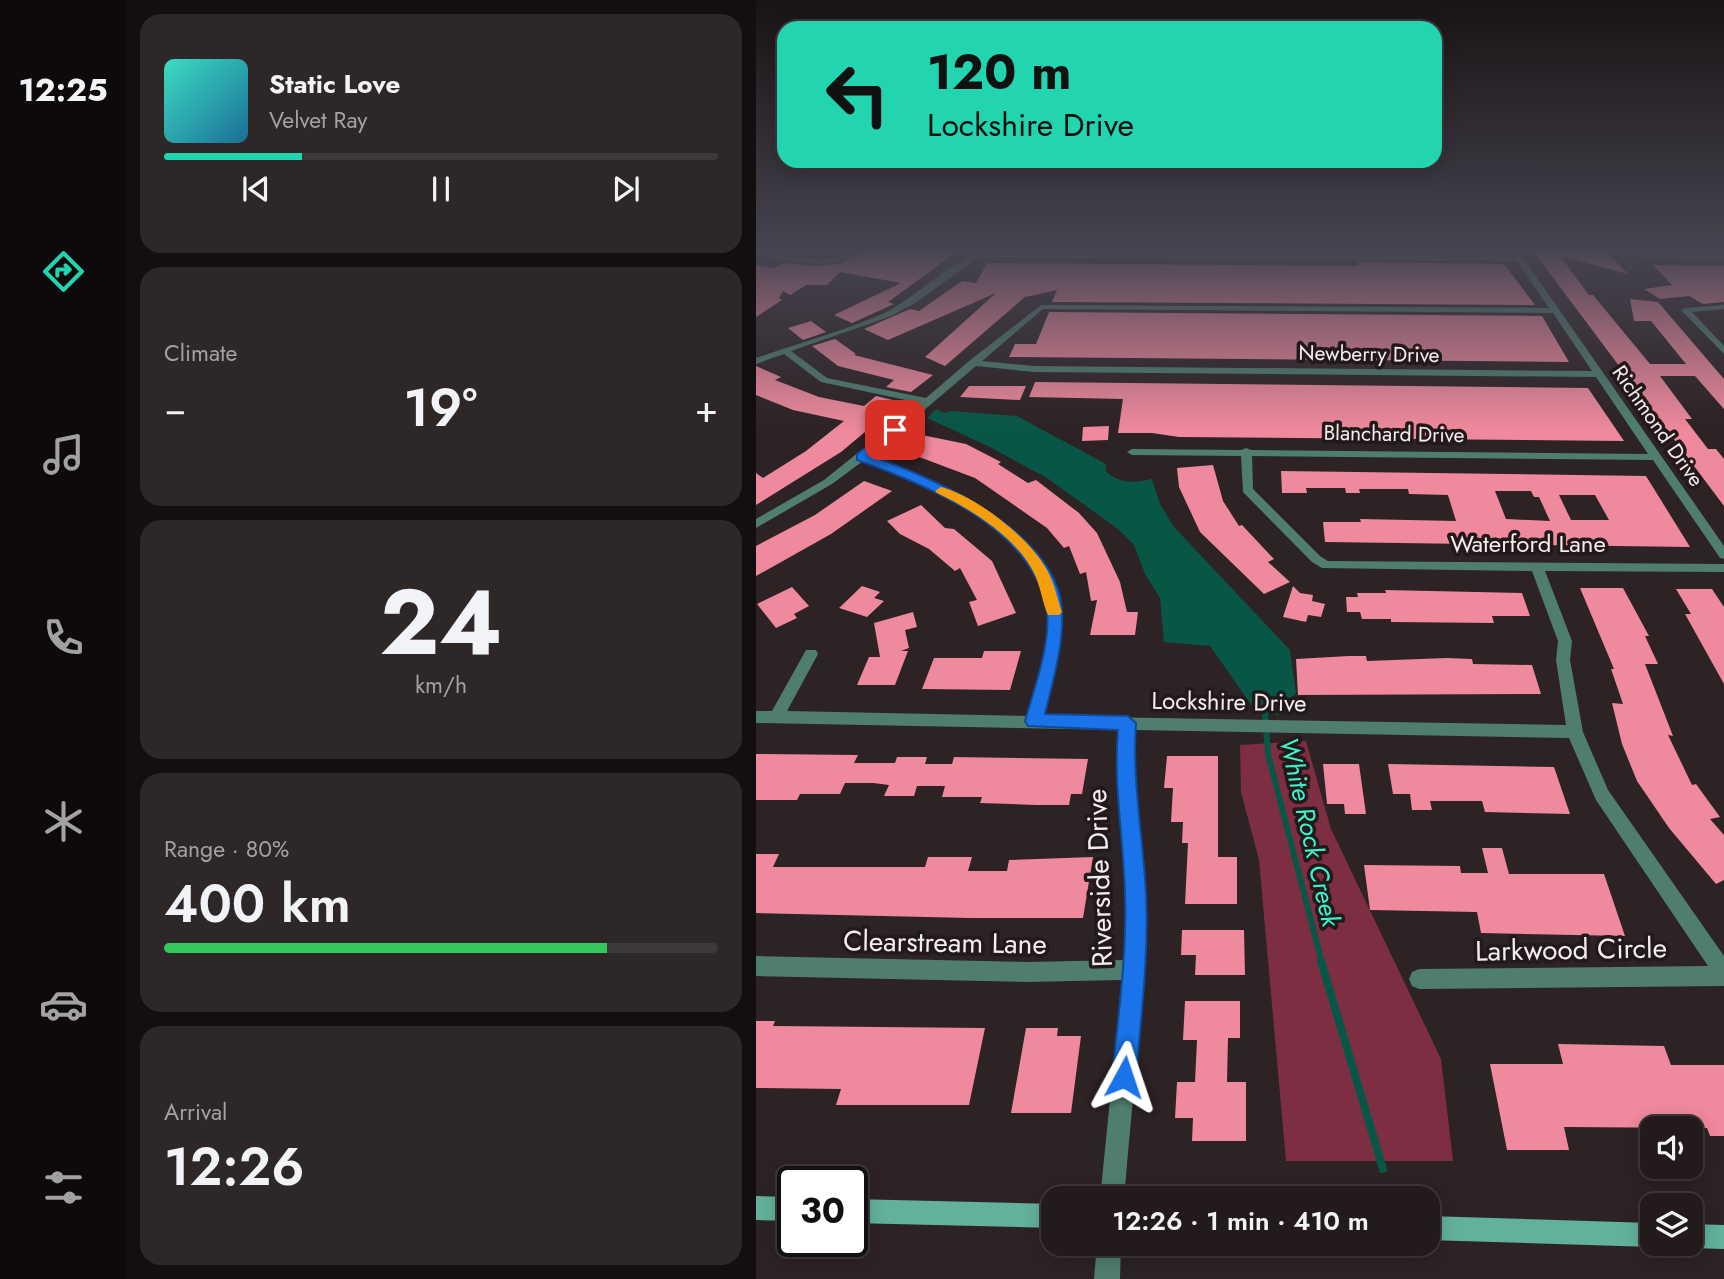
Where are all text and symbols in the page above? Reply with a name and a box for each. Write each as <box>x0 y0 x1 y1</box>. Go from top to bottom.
text: 120 m <box>927 37 1071 107</box>
icon: left <box>812 49 903 140</box>
text: Static Love <box>269 65 401 103</box>
text: 12:25 <box>18 67 108 113</box>
text: Lockshire Drive <box>927 102 1134 148</box>
text: Velvet Ray <box>269 103 367 137</box>
icon: previous <box>237 170 275 208</box>
icon: pause <box>422 170 460 208</box>
icon: next <box>607 170 645 208</box>
icon: directions <box>39 247 88 296</box>
text: Climate <box>164 336 237 370</box>
street label: Newberry Drive <box>1298 338 1440 370</box>
street label: Richmond Drive <box>1605 359 1711 493</box>
text: 19° <box>404 370 478 446</box>
text: − <box>164 381 186 436</box>
text: + <box>695 381 718 436</box>
pin <box>865 400 925 460</box>
icon: arrive <box>876 411 914 449</box>
street label: Blanchard Drive <box>1323 418 1465 450</box>
icon: music <box>39 430 88 479</box>
street label: Waterford Lane <box>1450 526 1606 561</box>
text: 24 <box>379 557 503 688</box>
icon: phone <box>39 613 88 662</box>
text: km/h <box>415 668 467 702</box>
street label: Lockshire Drive <box>1151 683 1307 720</box>
water label: White Rock Creek <box>1270 734 1351 932</box>
street label: Riverside Drive <box>1076 788 1123 968</box>
icon: climate <box>39 797 88 846</box>
text: Range · 80% <box>164 832 289 866</box>
text: 400 km <box>164 866 351 942</box>
street label: Clearstream Lane <box>843 920 1047 965</box>
street label: Larkwood Circle <box>1475 927 1667 972</box>
icon: car <box>39 980 88 1029</box>
position arrow <box>1087 1040 1161 1114</box>
text: Arrival <box>164 1095 227 1129</box>
map controls <box>1640 1116 1703 1256</box>
button: sound <box>1640 1116 1703 1179</box>
text: 12:26 <box>164 1129 305 1205</box>
icon: filters <box>39 1163 88 1212</box>
speed limit sign: 30 <box>777 1166 868 1257</box>
button: layers <box>1640 1193 1703 1256</box>
text: 12:26 · 1 min · 410 m <box>1112 1202 1369 1240</box>

